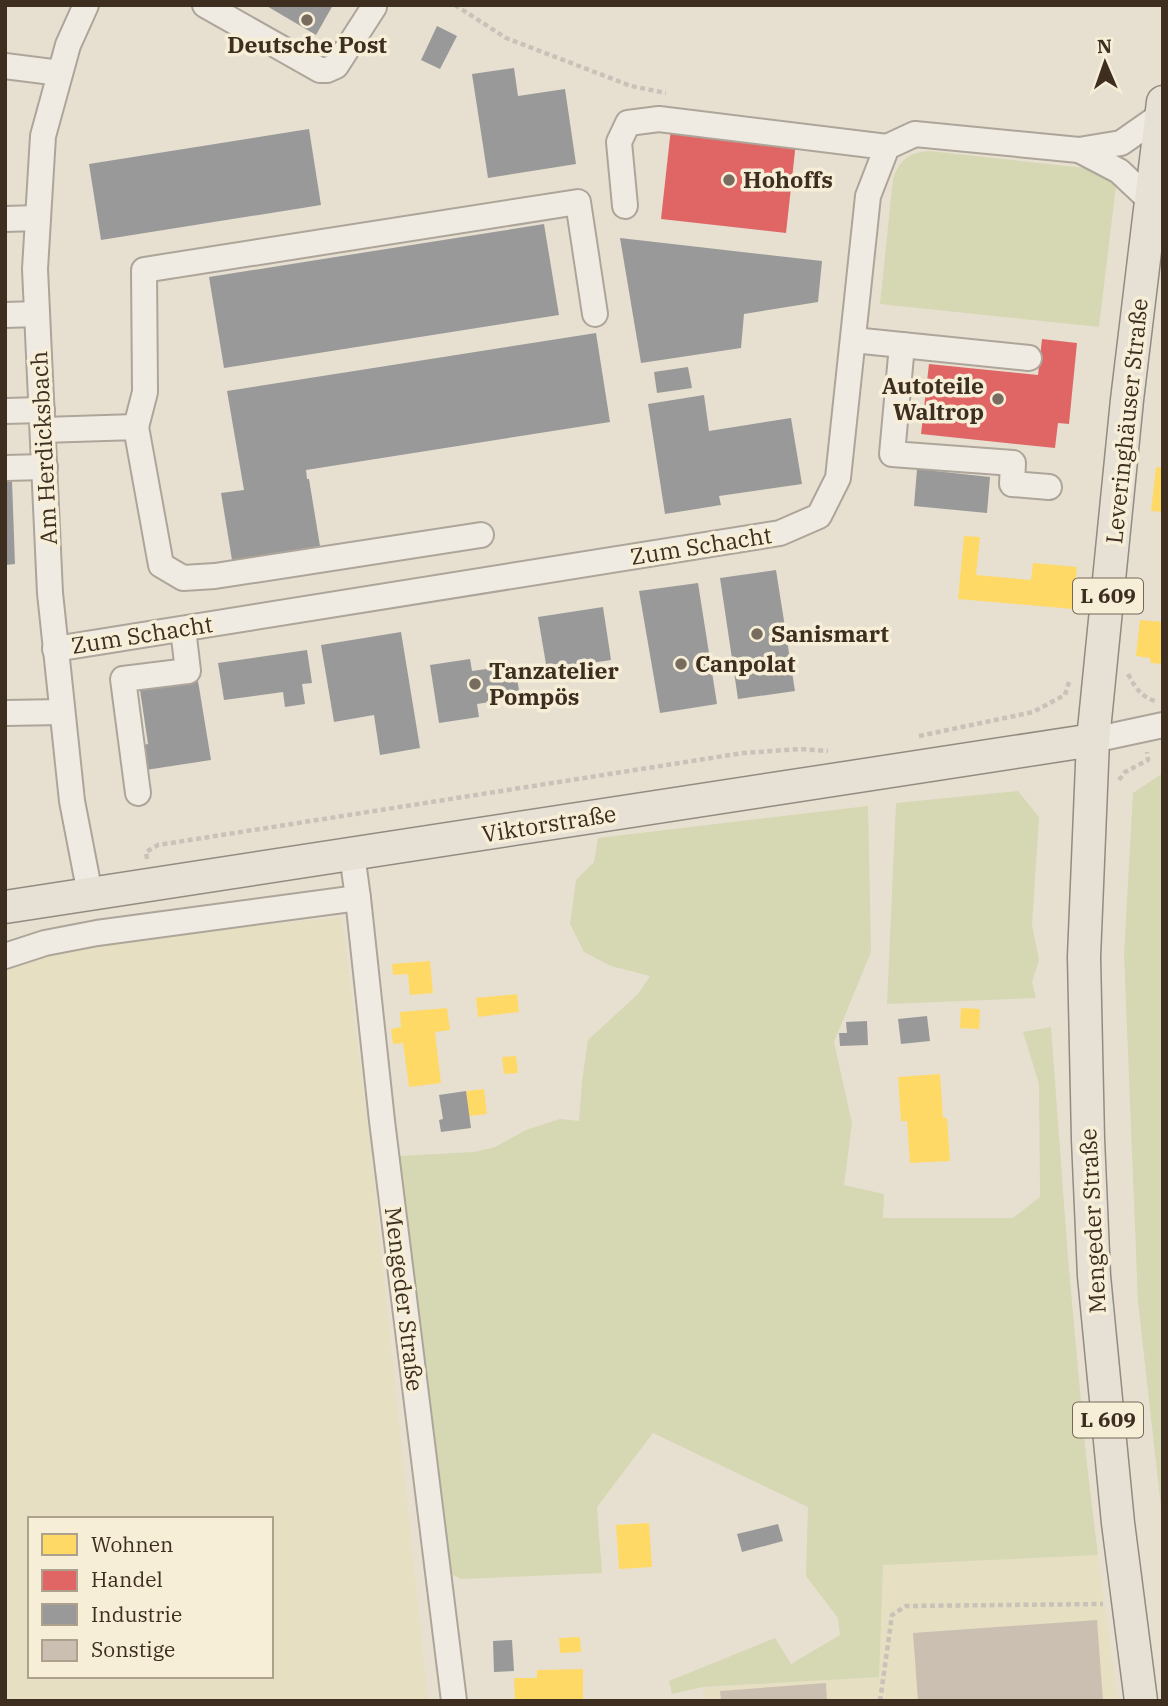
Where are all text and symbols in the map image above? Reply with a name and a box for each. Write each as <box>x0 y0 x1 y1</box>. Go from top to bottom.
marker: Deutsche Post <box>299 12 315 28</box>
north arrow <box>1070 28 1140 98</box>
place label: Deutsche Post <box>227 29 387 59</box>
text: N <box>1096 34 1112 58</box>
place label: Hohoffs <box>743 164 833 194</box>
marker: Hohoffs <box>721 172 737 188</box>
street label: Leveringhäuser Straße <box>1098 297 1154 545</box>
street label: Am Herdicksbach <box>23 350 63 546</box>
place label: Autoteile Waltrop <box>882 370 984 426</box>
marker: Autoteile Waltrop <box>990 391 1006 407</box>
street label: Zum Schacht <box>628 519 774 571</box>
road number: L 609 <box>1073 578 1143 614</box>
street label: Zum Schacht <box>69 608 215 660</box>
place label: Sanismart <box>771 618 889 648</box>
marker: Sanismart <box>749 626 765 642</box>
place label: Canpolat <box>695 648 796 678</box>
place label: Tanzatelier Pompös <box>489 655 620 711</box>
marker: Canpolat <box>673 656 689 672</box>
marker: Tanzatelier Pompös <box>467 676 483 692</box>
street label: Viktorstraße <box>480 798 618 848</box>
street label: Mengeder Straße <box>1072 1128 1112 1314</box>
street label: Mengeder Straße <box>379 1205 431 1393</box>
road number: L 609 <box>1073 1402 1143 1438</box>
legend <box>28 1517 273 1678</box>
text: Wohnen <box>91 1530 173 1558</box>
text: Handel <box>91 1565 163 1593</box>
text: Industrie <box>91 1600 182 1628</box>
text: Sonstige <box>91 1635 175 1663</box>

